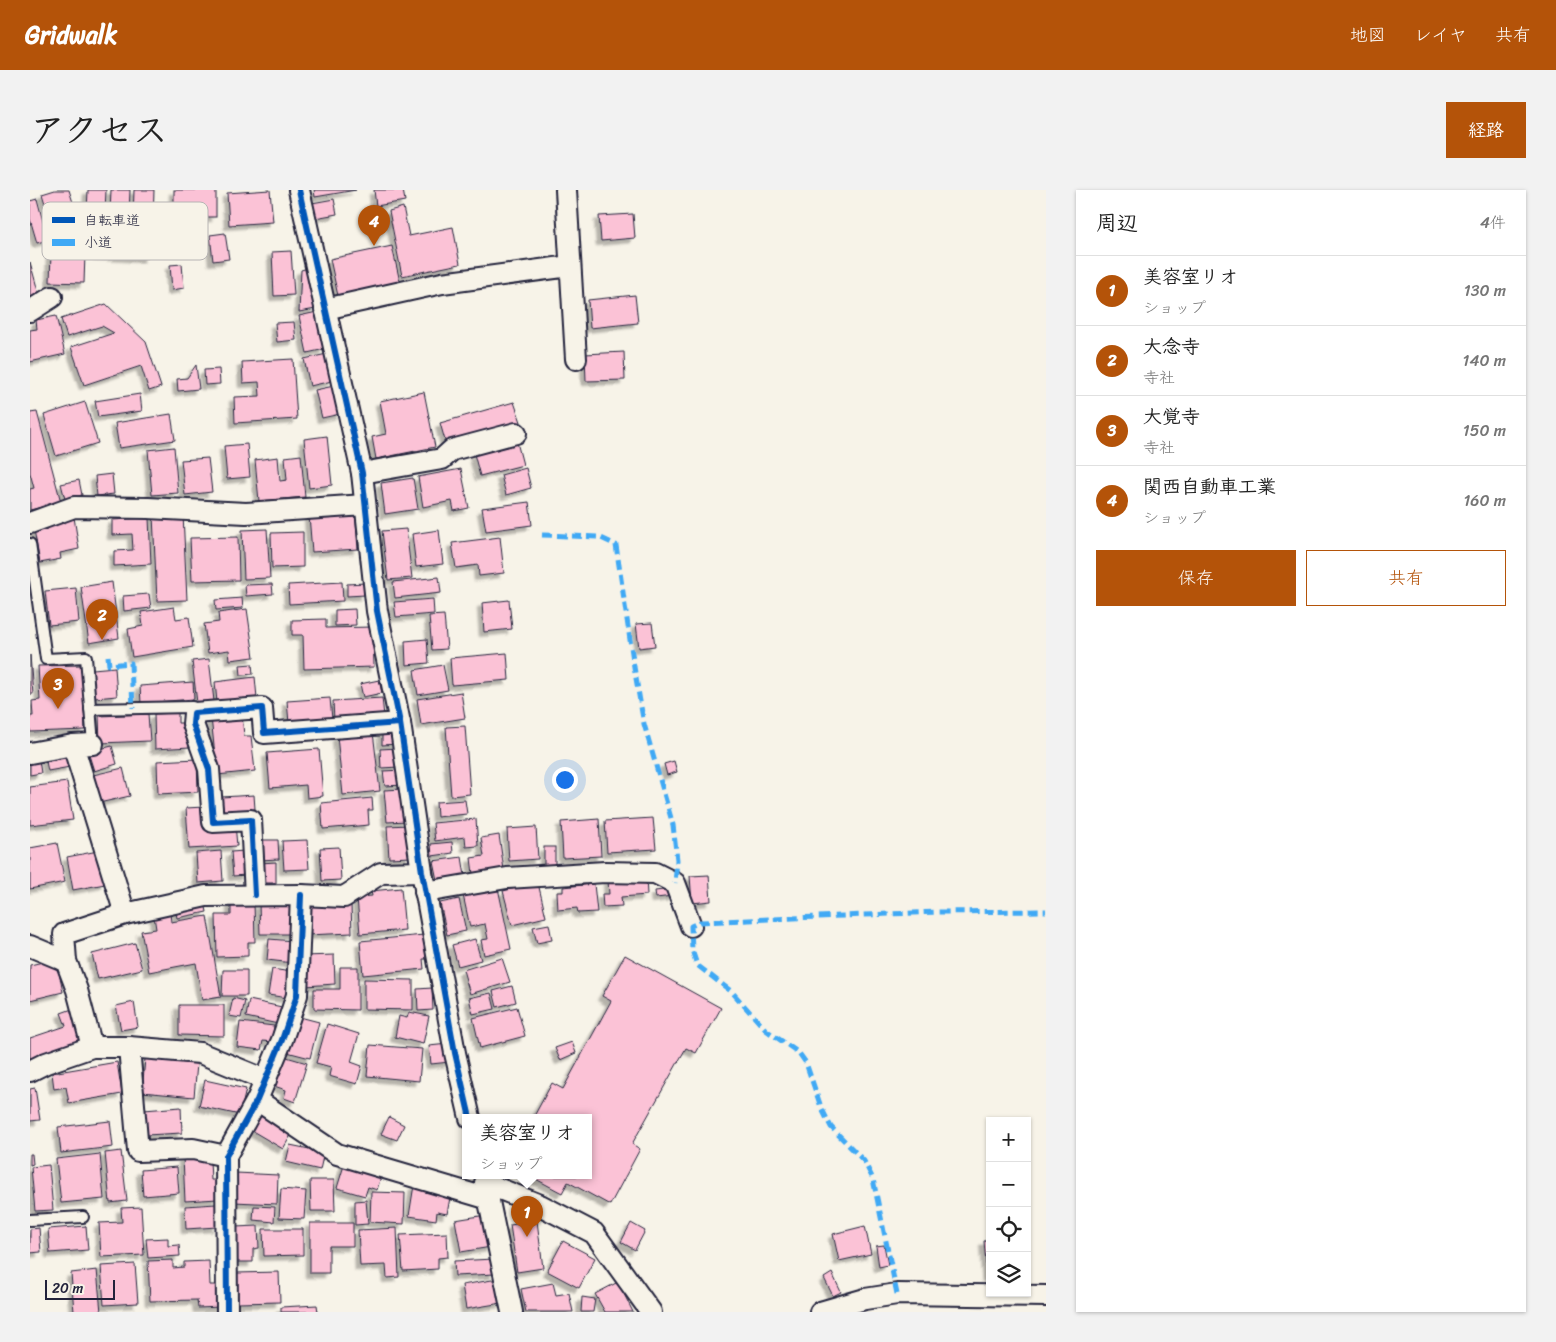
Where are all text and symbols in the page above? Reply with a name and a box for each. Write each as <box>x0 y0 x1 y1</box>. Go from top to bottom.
text: Gridwalk <box>25 14 117 56</box>
text: 地図 <box>1350 19 1386 51</box>
text: レイヤ <box>1414 19 1467 51</box>
text: 共有 <box>1495 19 1531 51</box>
text: アクセス <box>30 99 168 161</box>
button: 経路 <box>1446 102 1526 158</box>
legend <box>42 202 208 260</box>
text: 周辺 <box>1096 204 1138 242</box>
pin: 4 <box>358 205 390 246</box>
text: 自転車道 <box>84 208 140 233</box>
text: 4件 <box>1480 208 1506 237</box>
text: 小道 <box>84 230 112 255</box>
text: 美容室リオ <box>1143 260 1238 293</box>
text: 1 <box>1109 276 1115 305</box>
text: 130 m <box>1464 276 1506 305</box>
text: ショップ <box>1143 293 1206 322</box>
text: 大念寺 <box>1143 330 1200 363</box>
text: 2 <box>1107 346 1117 375</box>
text: 140 m <box>1463 346 1506 375</box>
text: 寺社 <box>1143 363 1175 392</box>
text: 大覚寺 <box>1143 400 1200 433</box>
text: 3 <box>1108 416 1116 445</box>
text: 150 m <box>1463 416 1506 445</box>
text: 寺社 <box>1143 433 1175 462</box>
text: 関西自動車工業 <box>1143 470 1276 503</box>
text: 4 <box>1107 486 1117 515</box>
text: 160 m <box>1463 486 1506 515</box>
text: ショップ <box>1143 503 1206 532</box>
button: 保存 <box>1096 550 1296 606</box>
button: 共有 <box>1306 550 1506 606</box>
pin: 2 <box>86 599 118 640</box>
pin: 3 <box>42 668 74 709</box>
your location <box>552 767 578 793</box>
popup <box>462 1114 592 1179</box>
text: 美容室リオ <box>479 1116 575 1149</box>
map controls <box>986 1117 1031 1297</box>
button: + <box>986 1117 1031 1162</box>
text: ショップ <box>479 1149 543 1178</box>
button: − <box>986 1162 1031 1207</box>
pin: 1 <box>511 1196 543 1237</box>
button: locate <box>986 1207 1031 1252</box>
button: layers <box>986 1252 1031 1297</box>
text: 20 m <box>52 1276 83 1301</box>
scale bar <box>45 1277 115 1300</box>

